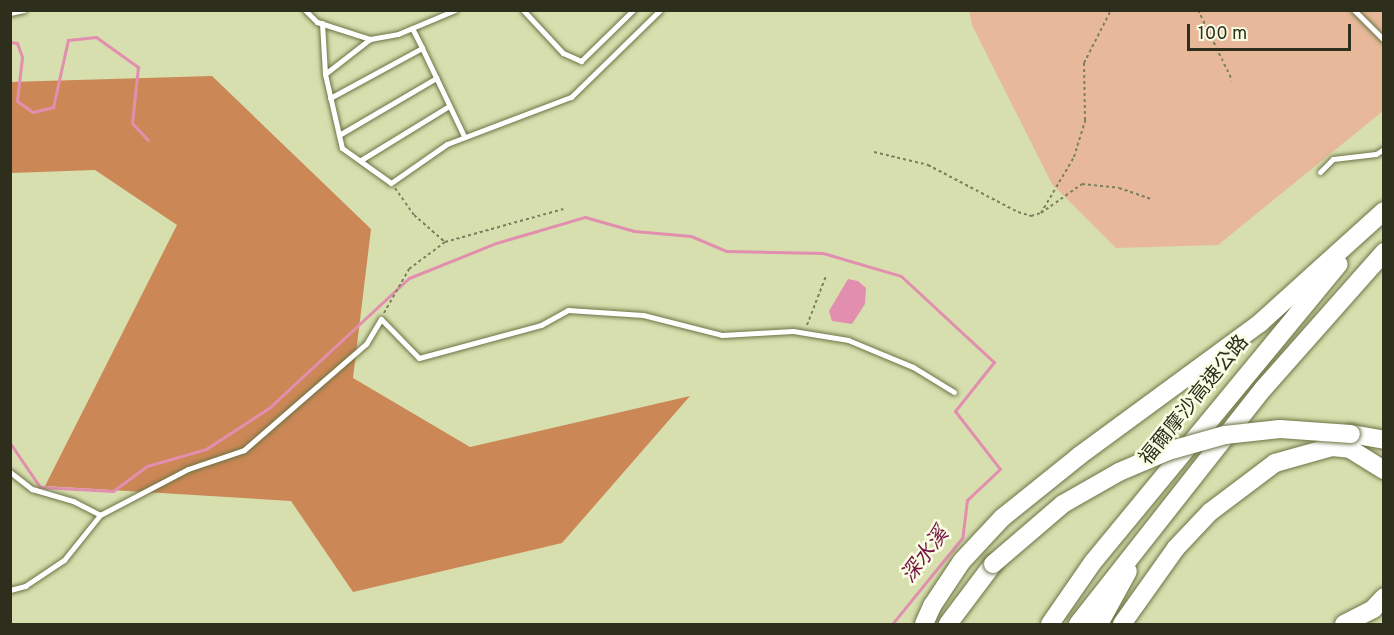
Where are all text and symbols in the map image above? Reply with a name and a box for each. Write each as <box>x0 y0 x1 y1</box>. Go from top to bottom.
scale bar <box>1190 12 1354 50</box>
text: 100 m <box>1198 23 1247 46</box>
street label: 福爾摩沙高速公路 <box>1135 331 1255 471</box>
water label: 深水溪 <box>897 523 955 589</box>

